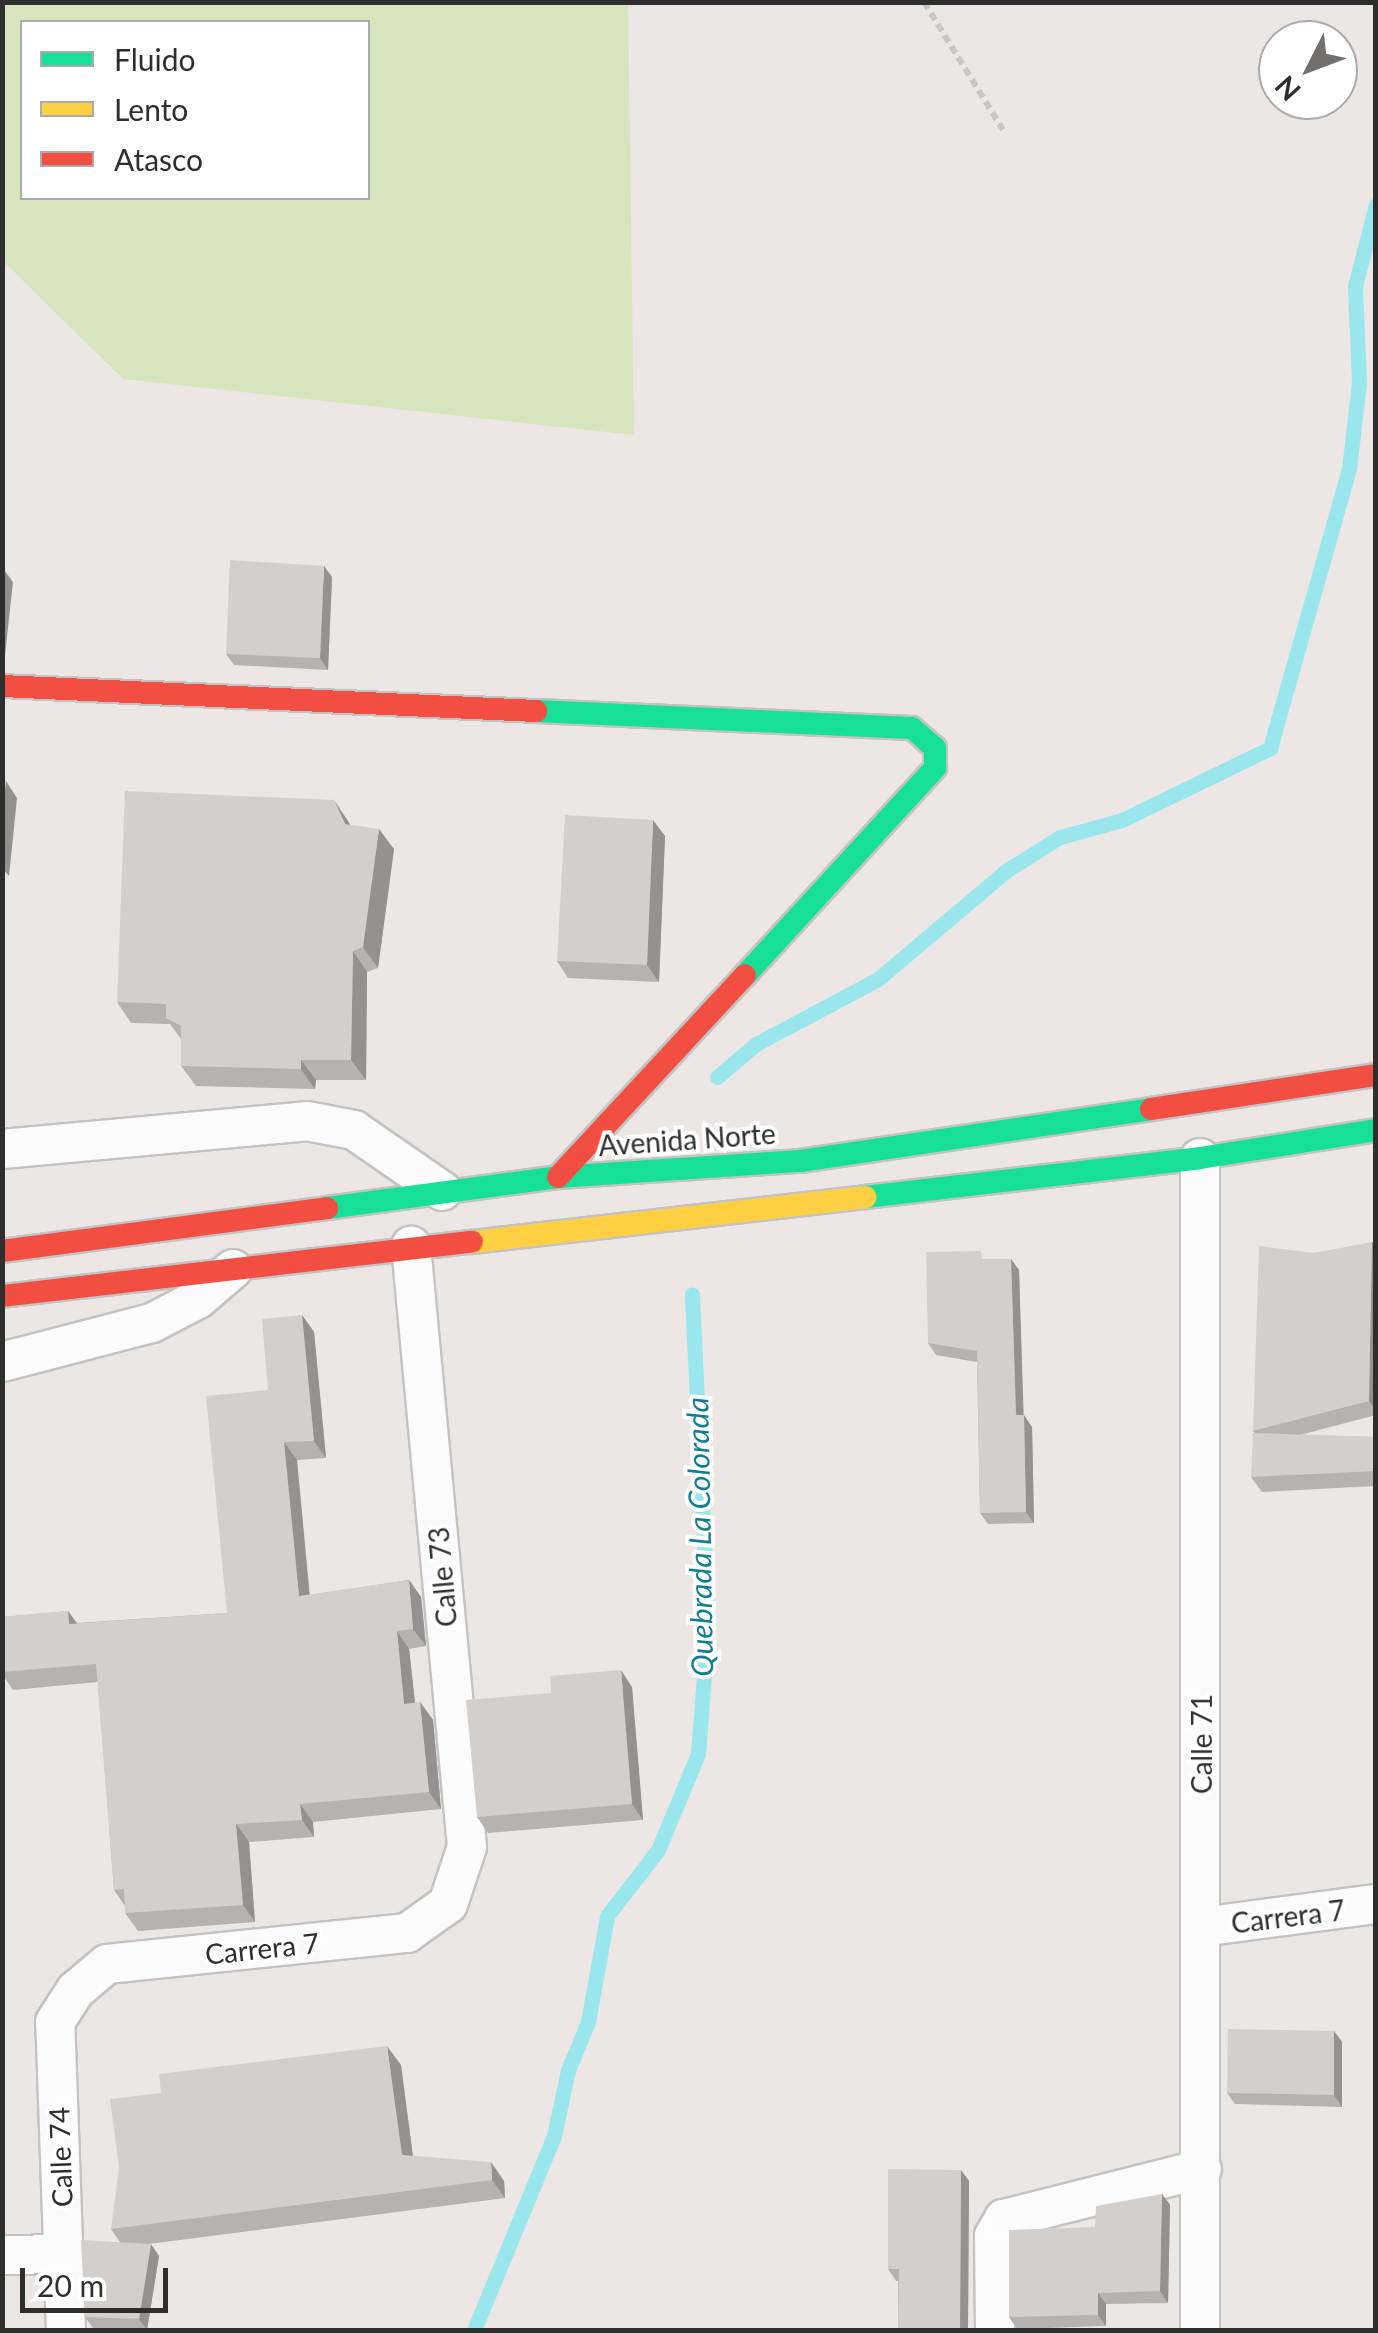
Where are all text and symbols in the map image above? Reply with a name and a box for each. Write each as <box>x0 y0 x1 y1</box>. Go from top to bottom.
legend <box>20 20 370 200</box>
north arrow <box>1258 20 1358 120</box>
text: Fluido <box>114 41 196 77</box>
text: N <box>1267 69 1307 108</box>
text: Lento <box>114 91 188 127</box>
text: Atasco <box>114 141 203 177</box>
street label: Avenida Norte <box>597 1116 777 1162</box>
water label: Quebrada La Colorada <box>679 1397 719 1677</box>
street label: Calle 73 <box>421 1526 463 1628</box>
street label: Calle 71 <box>1184 1694 1218 1794</box>
street label: Carrera 7 <box>1229 1892 1347 1940</box>
street label: Carrera 7 <box>203 1925 321 1971</box>
street label: Calle 74 <box>41 2106 79 2208</box>
scale bar <box>25 2248 172 2310</box>
text: 20 m <box>37 2267 104 2303</box>

